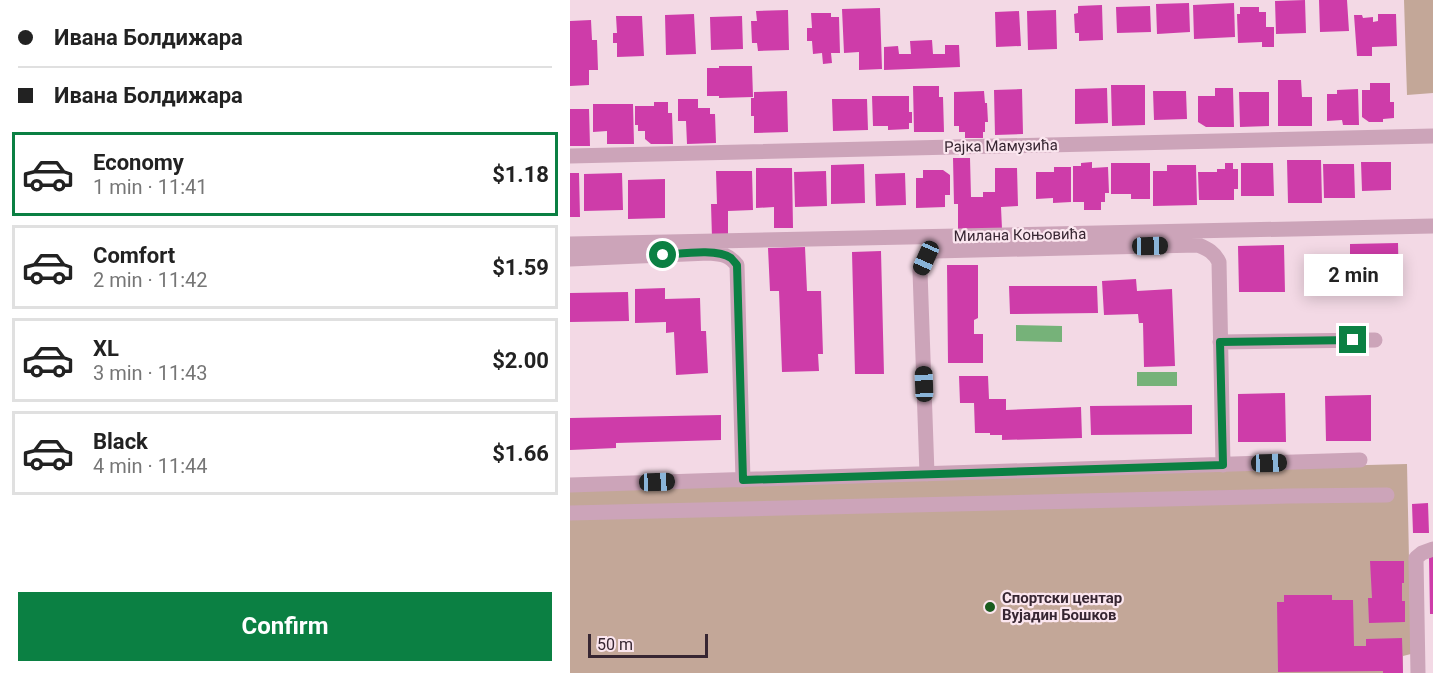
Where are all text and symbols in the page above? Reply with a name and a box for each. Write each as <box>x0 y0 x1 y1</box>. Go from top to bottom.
text: Ивана Болдижара <box>54 25 243 50</box>
text: Ивана Болдижара <box>54 83 243 108</box>
street label: Рајка Мамузића <box>944 136 1058 156</box>
icon: car <box>21 147 75 201</box>
text: Economy <box>93 150 184 175</box>
text: $1.18 <box>492 162 549 187</box>
text: 1 min · 11:41 <box>93 175 208 199</box>
street label: Милана Коњовића <box>954 225 1086 245</box>
car <box>1132 237 1168 255</box>
car <box>910 238 942 278</box>
icon: car <box>21 240 75 294</box>
route start <box>649 241 676 268</box>
text: Comfort <box>93 243 175 268</box>
callout: 2 min <box>1304 253 1402 295</box>
text: $1.59 <box>492 255 549 280</box>
text: 2 min <box>1328 263 1379 287</box>
text: 2 min · 11:42 <box>93 268 208 292</box>
route end <box>1339 326 1366 353</box>
icon: car <box>21 333 75 387</box>
text: XL <box>93 336 119 361</box>
text: $2.00 <box>492 348 549 373</box>
text: 3 min · 11:43 <box>93 361 208 385</box>
car <box>914 366 934 402</box>
icon: car <box>21 426 75 480</box>
text: Black <box>93 429 148 454</box>
text: $1.66 <box>492 441 549 466</box>
car <box>1251 453 1287 473</box>
text: 4 min · 11:44 <box>93 454 208 478</box>
car <box>639 472 675 492</box>
place label: Спортски центар Вујадин Бошков <box>1002 589 1122 624</box>
button: Confirm <box>18 592 552 661</box>
marker: Спортски центар Вујадин Бошков <box>983 600 997 614</box>
scale bar <box>588 631 708 658</box>
text: 50 m <box>597 635 633 654</box>

